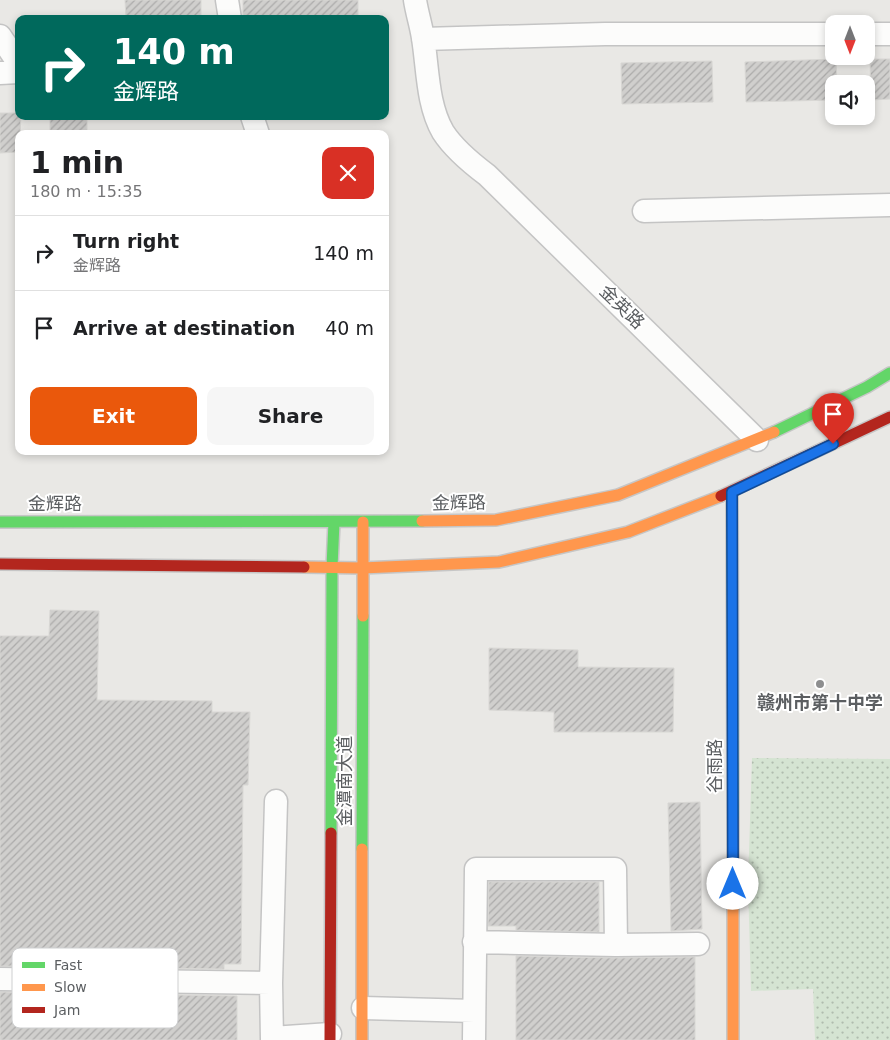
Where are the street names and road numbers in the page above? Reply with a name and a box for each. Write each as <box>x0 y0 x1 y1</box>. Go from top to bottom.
street label: 金英路 <box>596 280 649 333</box>
street label: 金辉路 <box>432 492 486 513</box>
street label: 金辉路 <box>28 493 82 514</box>
street label: 金潭南大道 <box>334 736 355 826</box>
street label: 谷雨路 <box>704 739 725 793</box>

